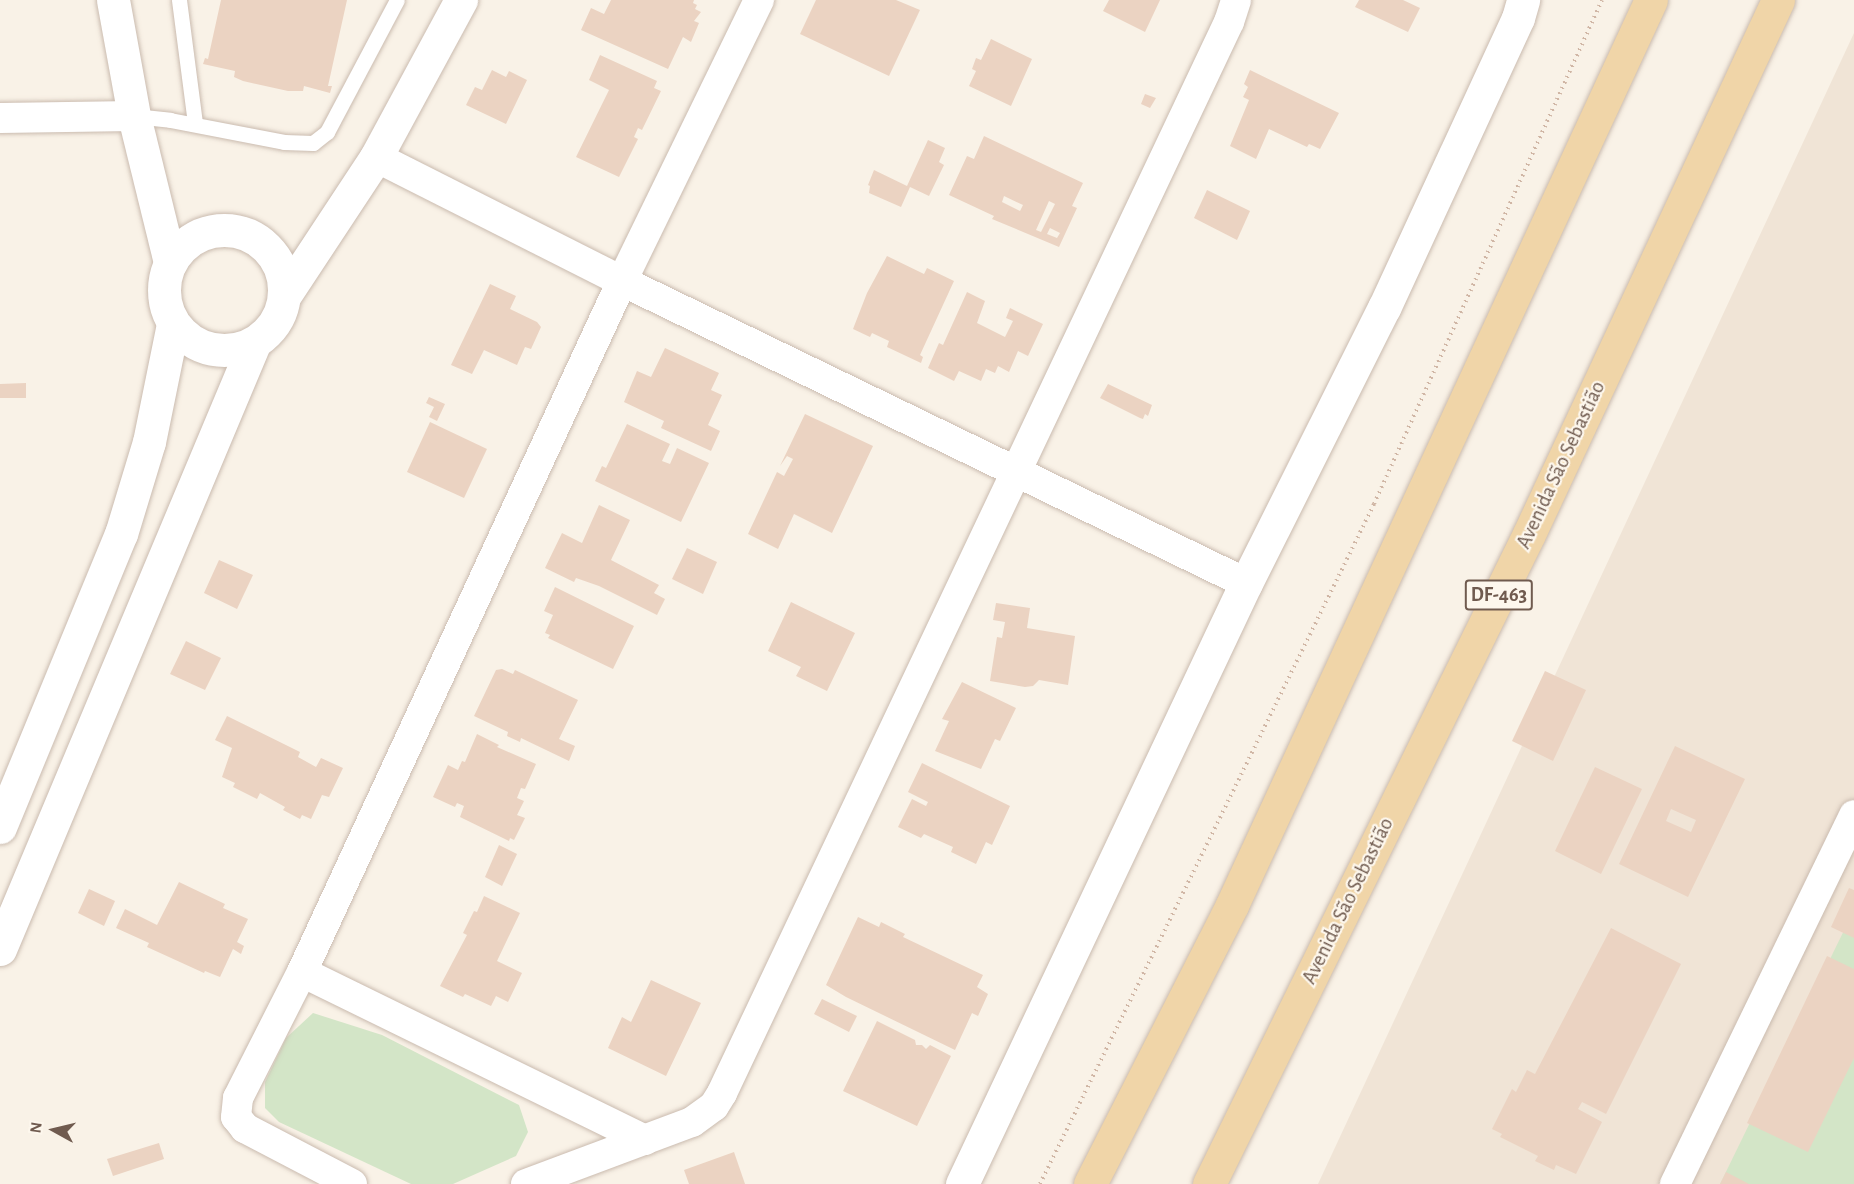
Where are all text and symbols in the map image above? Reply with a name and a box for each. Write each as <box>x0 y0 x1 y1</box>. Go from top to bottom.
street label: Avenida São Sebastião <box>1511 377 1611 553</box>
road number: DF-463 <box>1464 578 1534 612</box>
street label: Avenida São Sebastião <box>1297 814 1399 988</box>
north arrow <box>24 1100 84 1160</box>
text: N <box>27 1121 45 1134</box>

